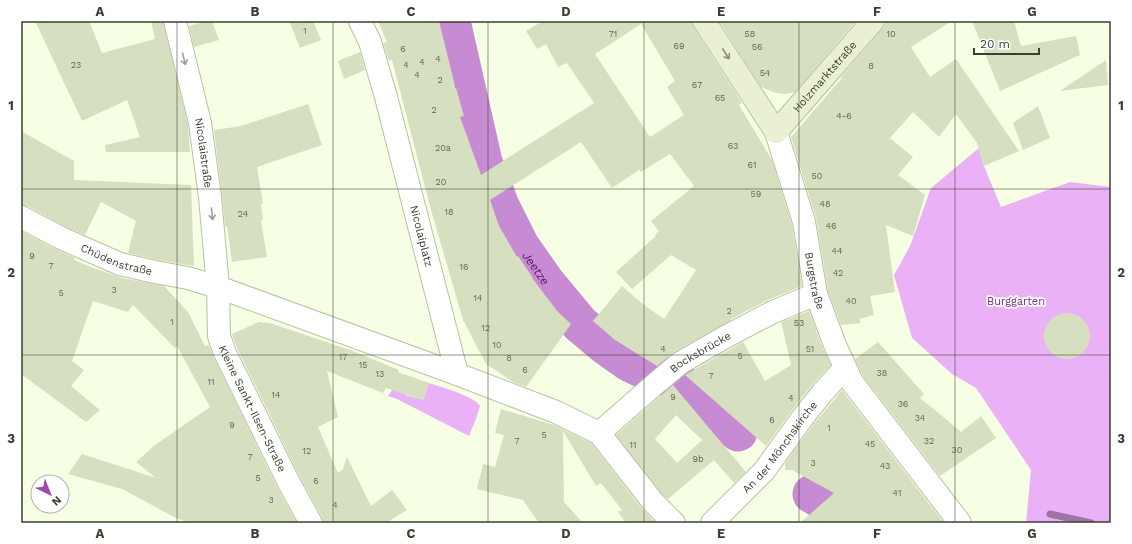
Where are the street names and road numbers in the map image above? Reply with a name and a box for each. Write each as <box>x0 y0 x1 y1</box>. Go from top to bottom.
street label: Holzmarktstraße <box>790 38 859 115</box>
street label: Nicolaistraße <box>192 116 215 189</box>
street label: Nicolaiplatz <box>407 204 436 268</box>
street label: Chüdenstraße <box>79 241 154 278</box>
street label: Burgstraße <box>803 251 828 311</box>
street label: Bocksbrücke <box>667 329 733 375</box>
street label: Kleine Sankt-Ilsen-Straße <box>216 343 289 474</box>
street label: An der Mönchskirche <box>739 398 820 496</box>

